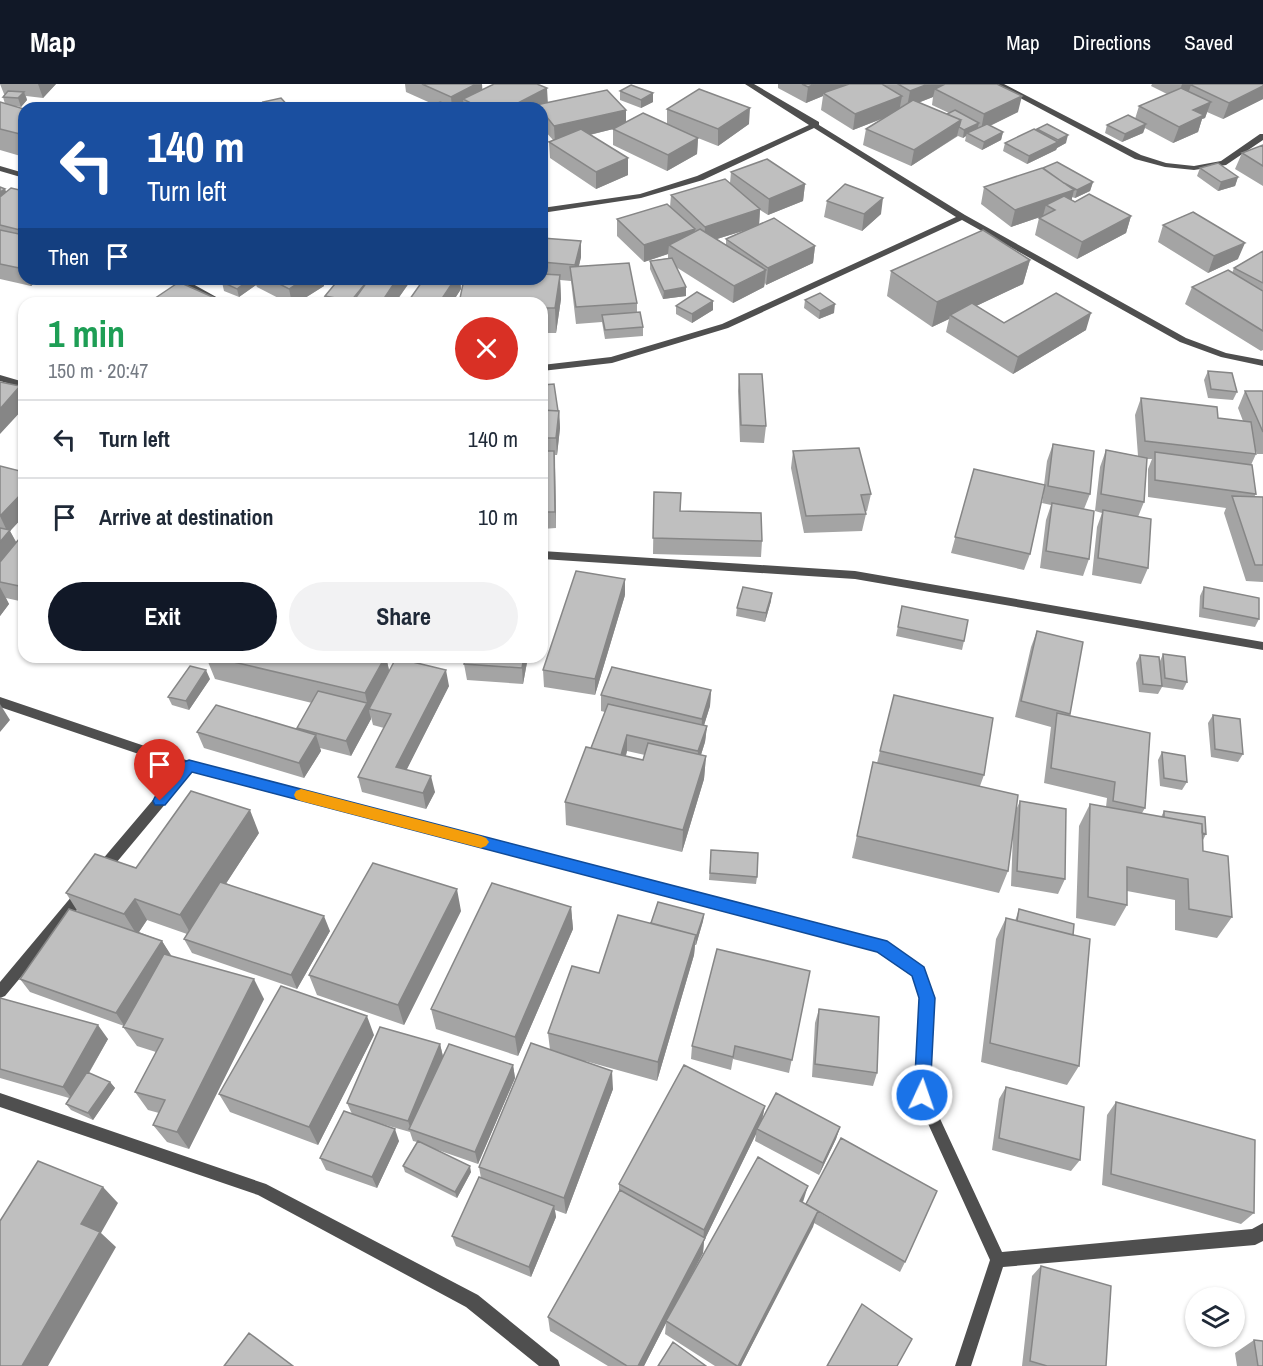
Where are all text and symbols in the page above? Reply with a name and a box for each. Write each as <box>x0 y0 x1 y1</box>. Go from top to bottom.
text: Map <box>30 23 76 61</box>
text: Map <box>1006 28 1040 57</box>
text: Directions <box>1073 28 1151 57</box>
text: Saved <box>1184 28 1233 57</box>
text: 140 m <box>147 119 245 175</box>
icon: left <box>48 126 126 204</box>
text: Turn left <box>147 173 226 209</box>
icon: arrive <box>101 240 134 273</box>
text: Then <box>48 242 89 272</box>
text: 1 min <box>48 310 125 358</box>
button: close <box>455 317 518 380</box>
text: 150 m · 20:47 <box>48 357 148 384</box>
icon: left <box>48 423 81 456</box>
text: Turn left <box>99 424 170 454</box>
text: 140 m <box>468 424 518 454</box>
icon: arrive <box>48 501 81 534</box>
text: Arrive at destination <box>99 502 273 532</box>
text: 10 m <box>478 502 518 532</box>
button: Exit <box>48 582 277 651</box>
button: Share <box>289 582 518 651</box>
pin <box>134 739 185 801</box>
icon: arrive <box>143 748 176 781</box>
position arrow <box>890 1063 954 1127</box>
map controls <box>1185 1287 1245 1347</box>
button: layers <box>1185 1287 1245 1347</box>

